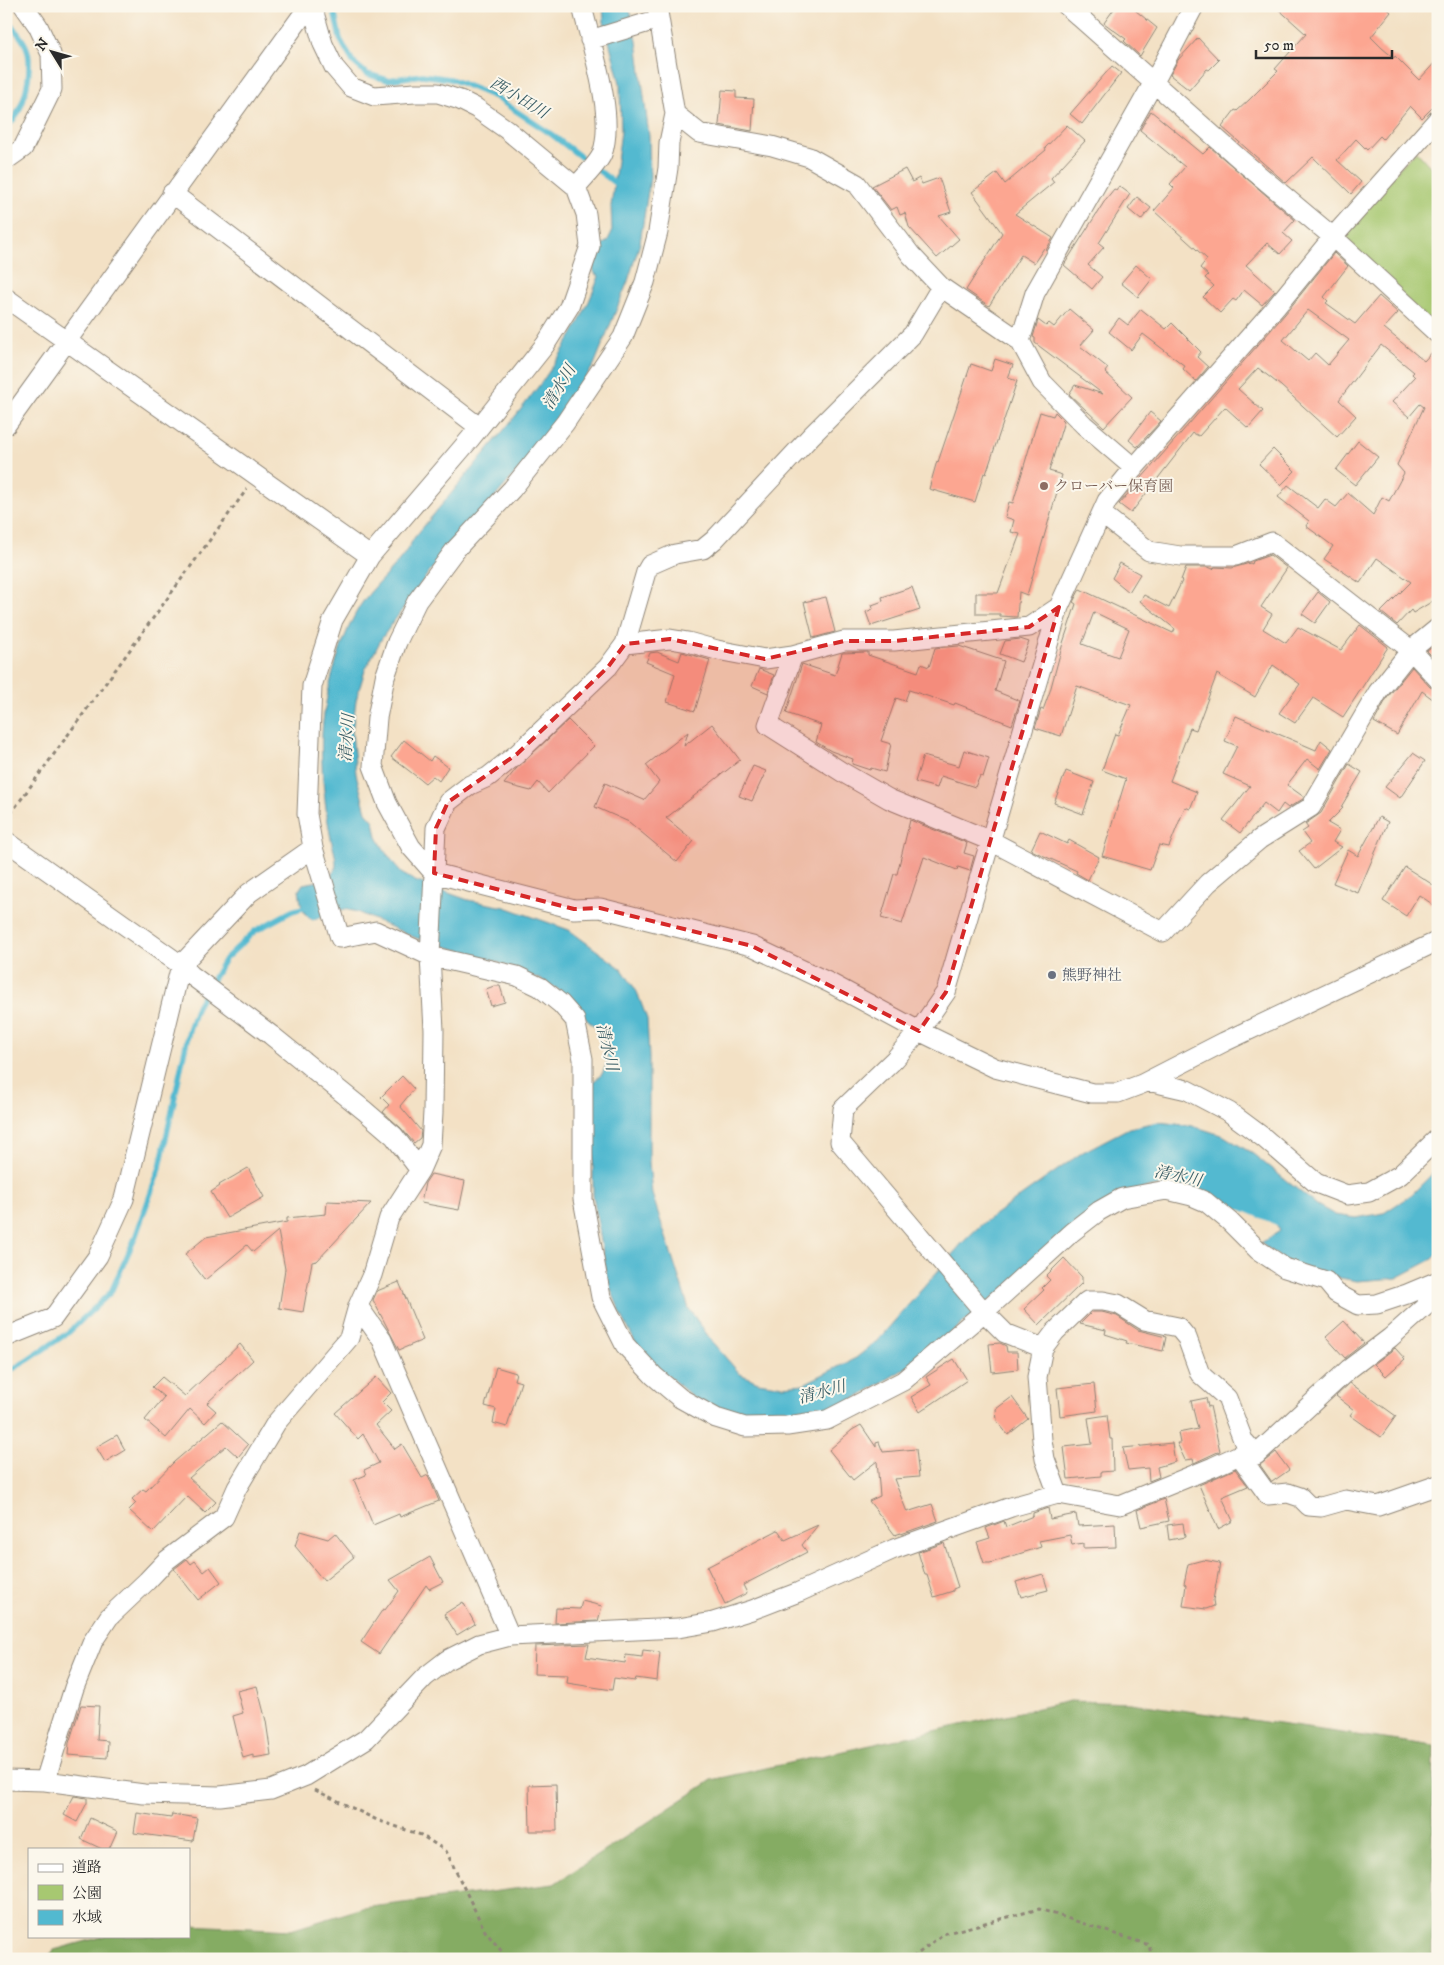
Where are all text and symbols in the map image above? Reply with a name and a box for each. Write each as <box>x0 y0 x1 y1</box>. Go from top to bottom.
north arrow <box>28 28 78 78</box>
scale bar <box>1256 28 1393 60</box>
text: N <box>32 34 53 55</box>
text: 50 m <box>1264 36 1294 55</box>
water label: 西小田川 <box>486 73 553 124</box>
water label: 清水川 <box>538 360 581 413</box>
place label: クローバー保育園 <box>1054 477 1173 496</box>
marker: クローバー保育園 <box>1038 480 1050 492</box>
water label: 清水川 <box>335 711 359 763</box>
place label: 熊野神社 <box>1062 966 1122 985</box>
marker: 熊野神社 <box>1046 969 1058 981</box>
water label: 清水川 <box>592 1021 623 1075</box>
water label: 清水川 <box>1152 1161 1206 1191</box>
water label: 清水川 <box>796 1376 850 1408</box>
legend <box>28 1848 190 1938</box>
text: 道路 <box>72 1858 102 1877</box>
text: 公園 <box>72 1884 102 1903</box>
text: 水域 <box>72 1908 102 1927</box>

